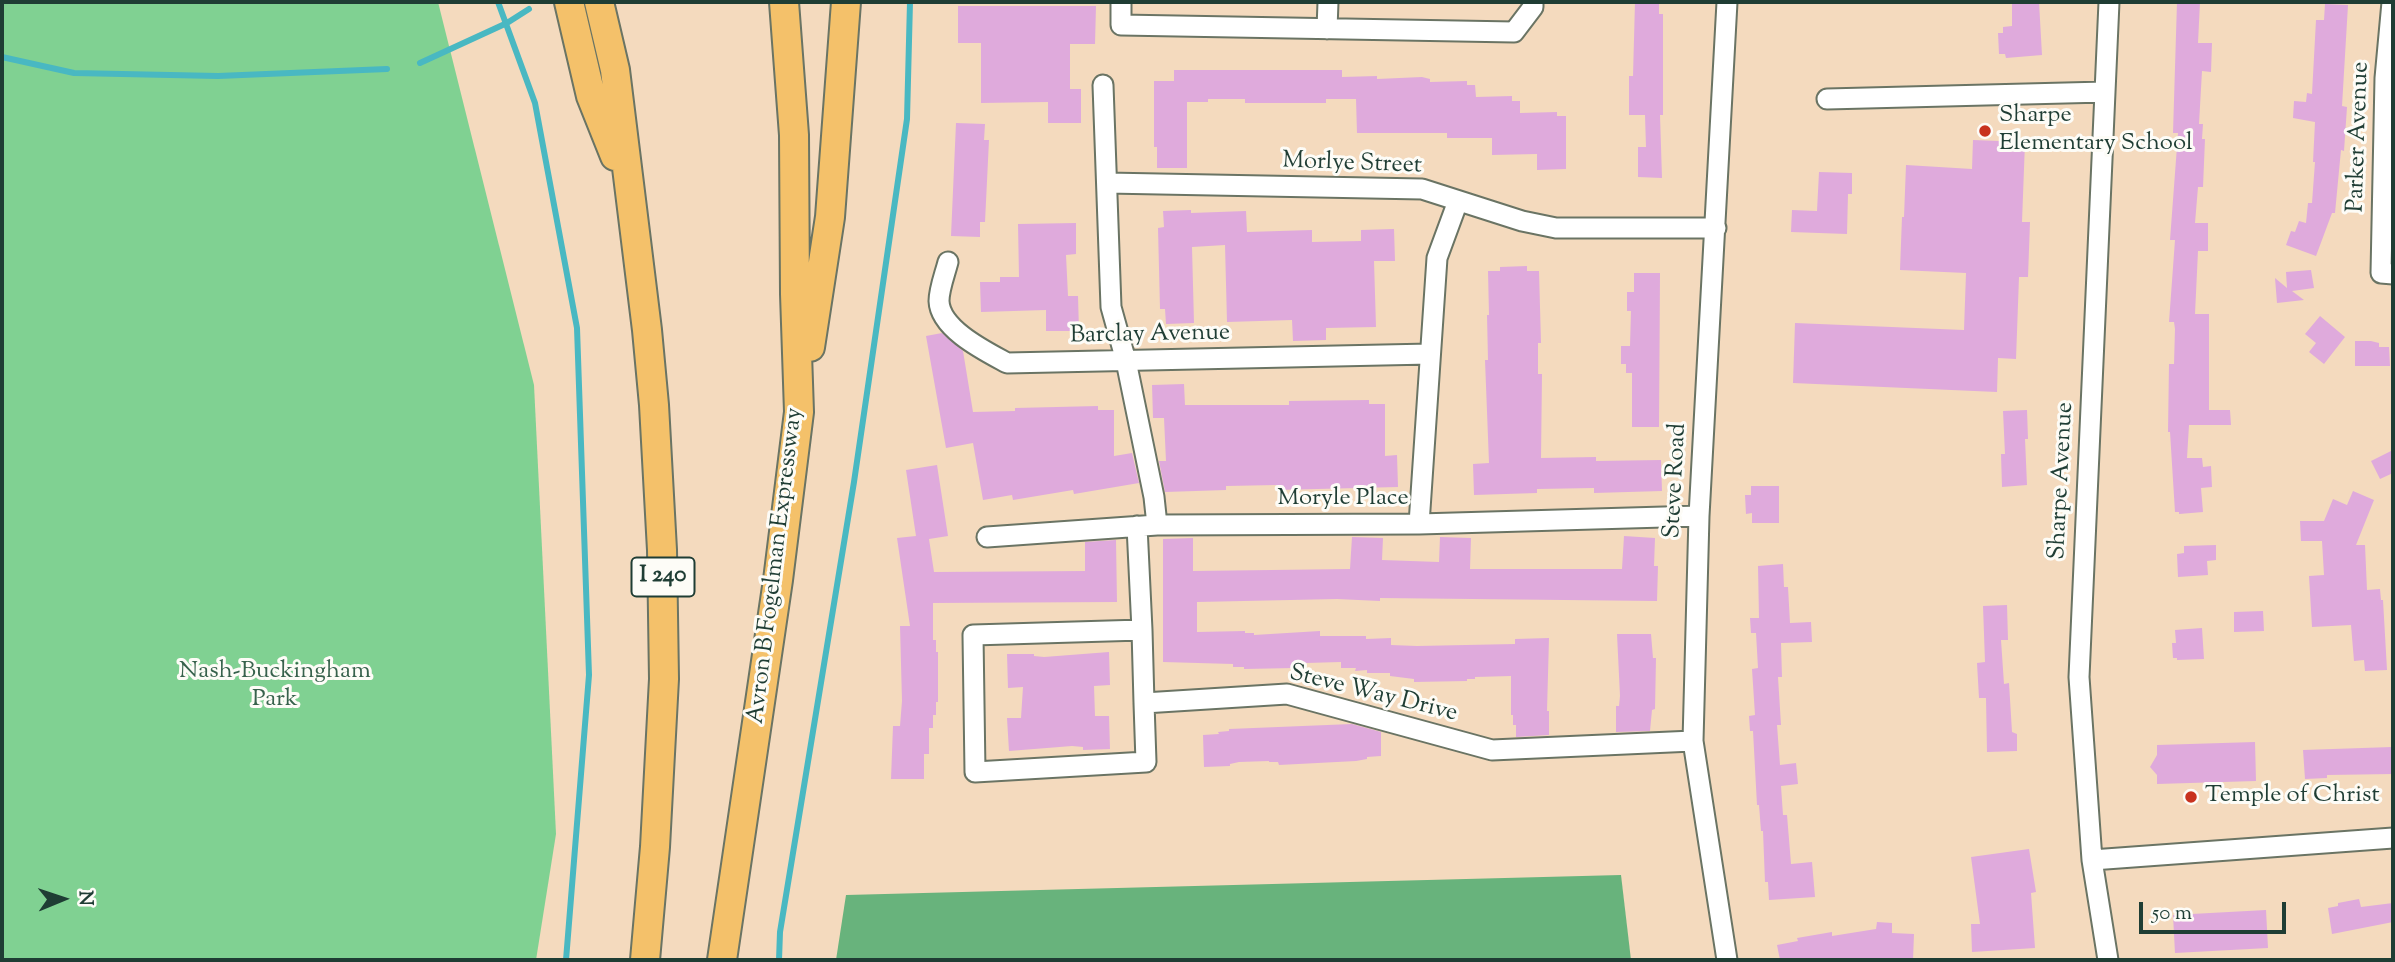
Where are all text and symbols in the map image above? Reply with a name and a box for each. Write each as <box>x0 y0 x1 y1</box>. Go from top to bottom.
street label: Parker Avenue <box>2343 61 2377 213</box>
place label: Sharpe Elementary School <box>1999 103 2193 159</box>
marker: Sharpe Elementary School <box>1977 123 1993 139</box>
street label: Morlye Street <box>1282 148 1422 182</box>
street label: Barclay Avenue <box>1070 320 1230 352</box>
street label: Sharpe Avenue <box>2044 401 2082 561</box>
street label: Avron B Fogelman Expressway <box>743 406 811 726</box>
street label: Steve Road <box>1660 423 1694 539</box>
street label: Moryle Place <box>1277 486 1409 514</box>
road number: I 240 <box>632 558 694 596</box>
park label: Nash-Buckingham Park <box>179 659 371 715</box>
street label: Steve Way Drive <box>1286 660 1460 730</box>
place label: Temple of Christ <box>2205 783 2380 811</box>
marker: Temple of Christ <box>2183 789 2199 805</box>
north arrow <box>28 864 98 934</box>
scale bar <box>2143 888 2290 932</box>
text: N <box>71 890 98 906</box>
text: 50 m <box>2152 899 2192 929</box>

